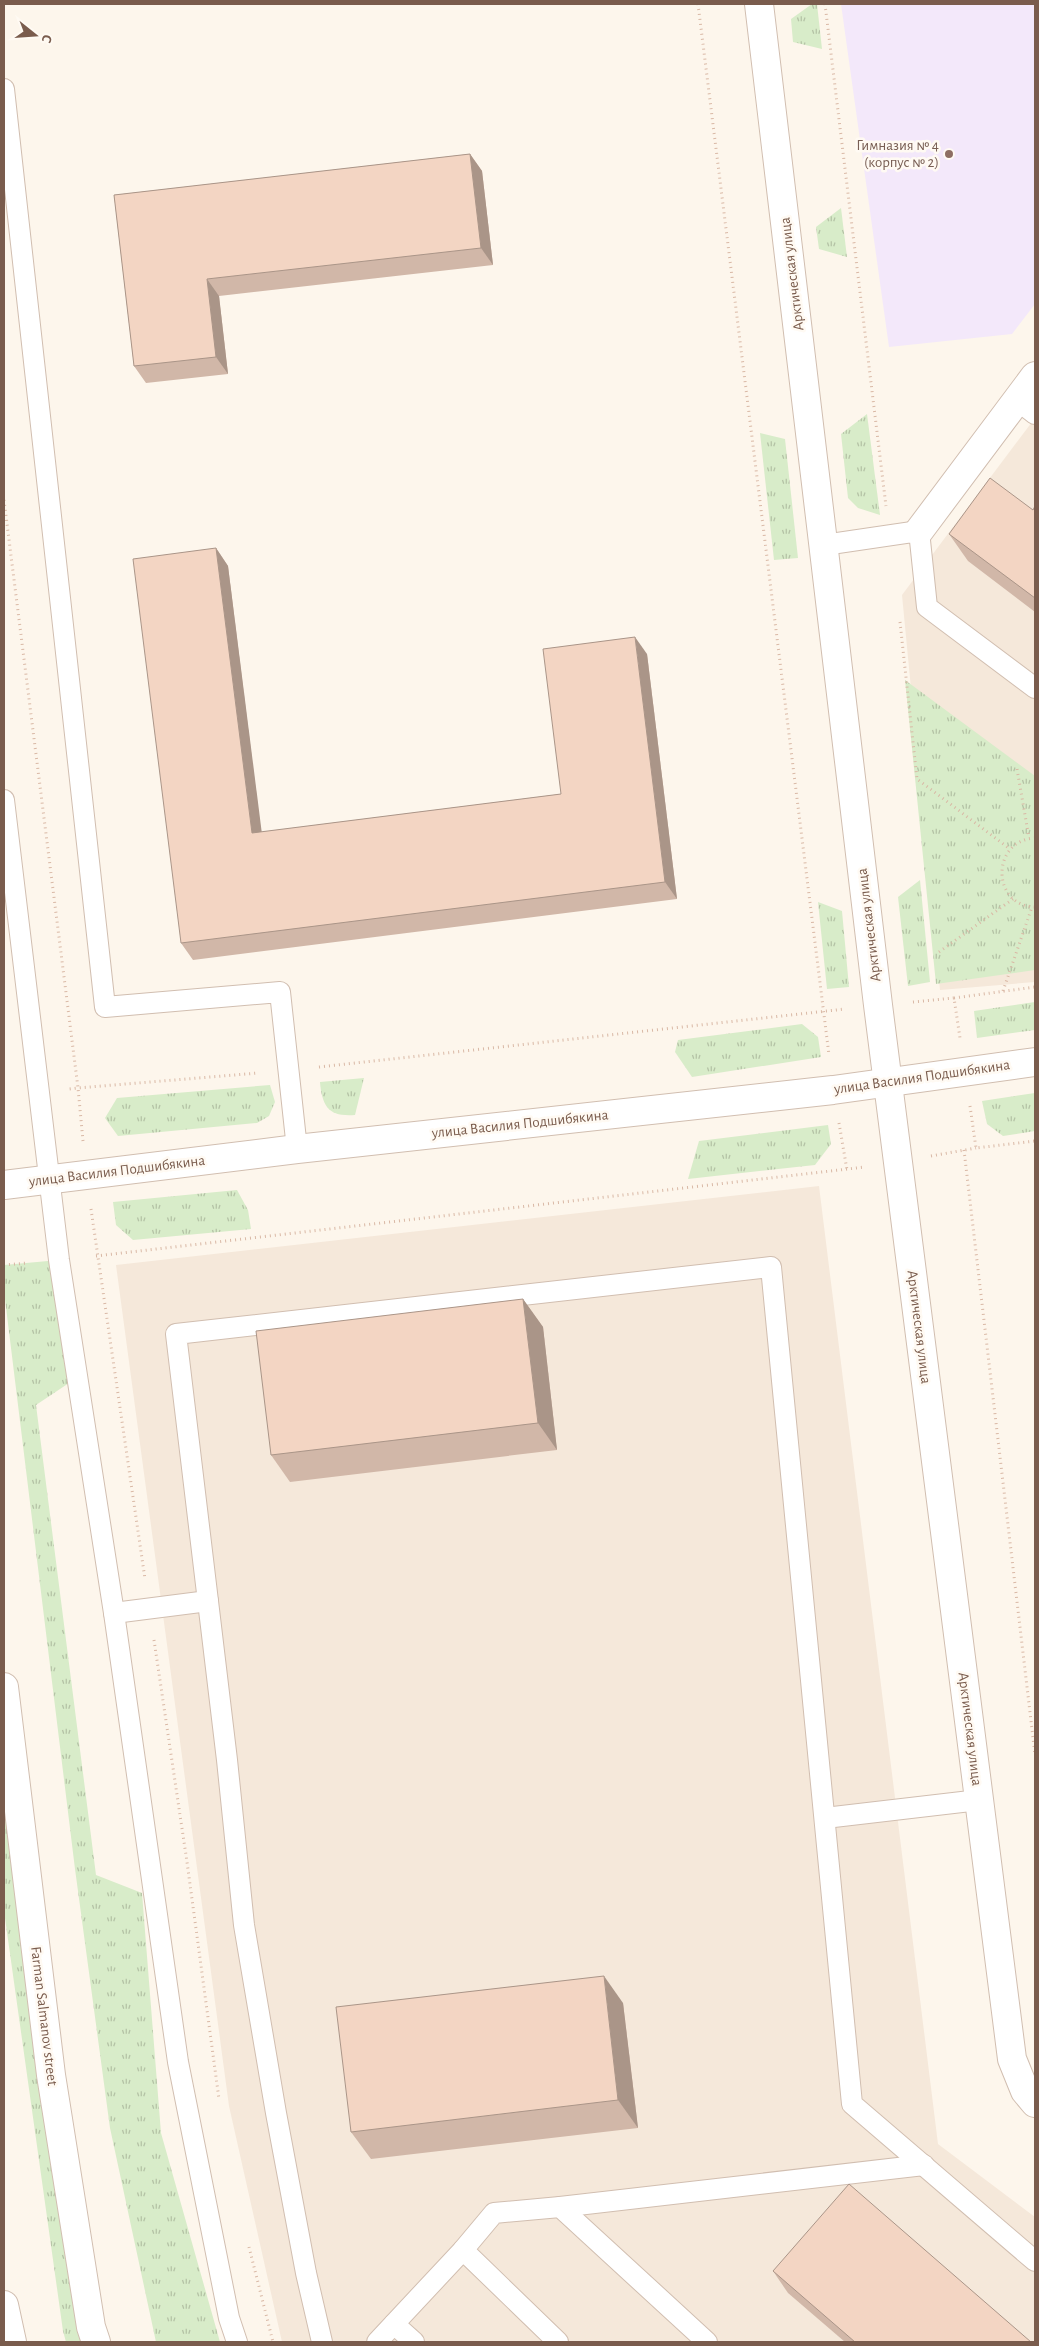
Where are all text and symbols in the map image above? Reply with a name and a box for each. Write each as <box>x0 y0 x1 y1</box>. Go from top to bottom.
north arrow <box>10 10 60 60</box>
text: С <box>39 33 54 44</box>
place label: Гимназия № 4 (корпус № 2) <box>856 138 939 170</box>
marker: Гимназия № 4 (корпус № 2) <box>943 148 955 160</box>
street label: Арктическая улица <box>778 216 806 332</box>
street label: Арктическая улица <box>855 867 883 983</box>
street label: улица Василия Подшибякина <box>832 1057 1011 1097</box>
street label: улица Василия Подшибякина <box>430 1107 609 1141</box>
street label: улица Василия Подшибякина <box>27 1153 206 1189</box>
street label: Арктическая улица <box>905 1269 933 1385</box>
street label: Арктическая улица <box>956 1671 984 1787</box>
street label: Farman Salmanov street <box>28 1945 60 2087</box>

